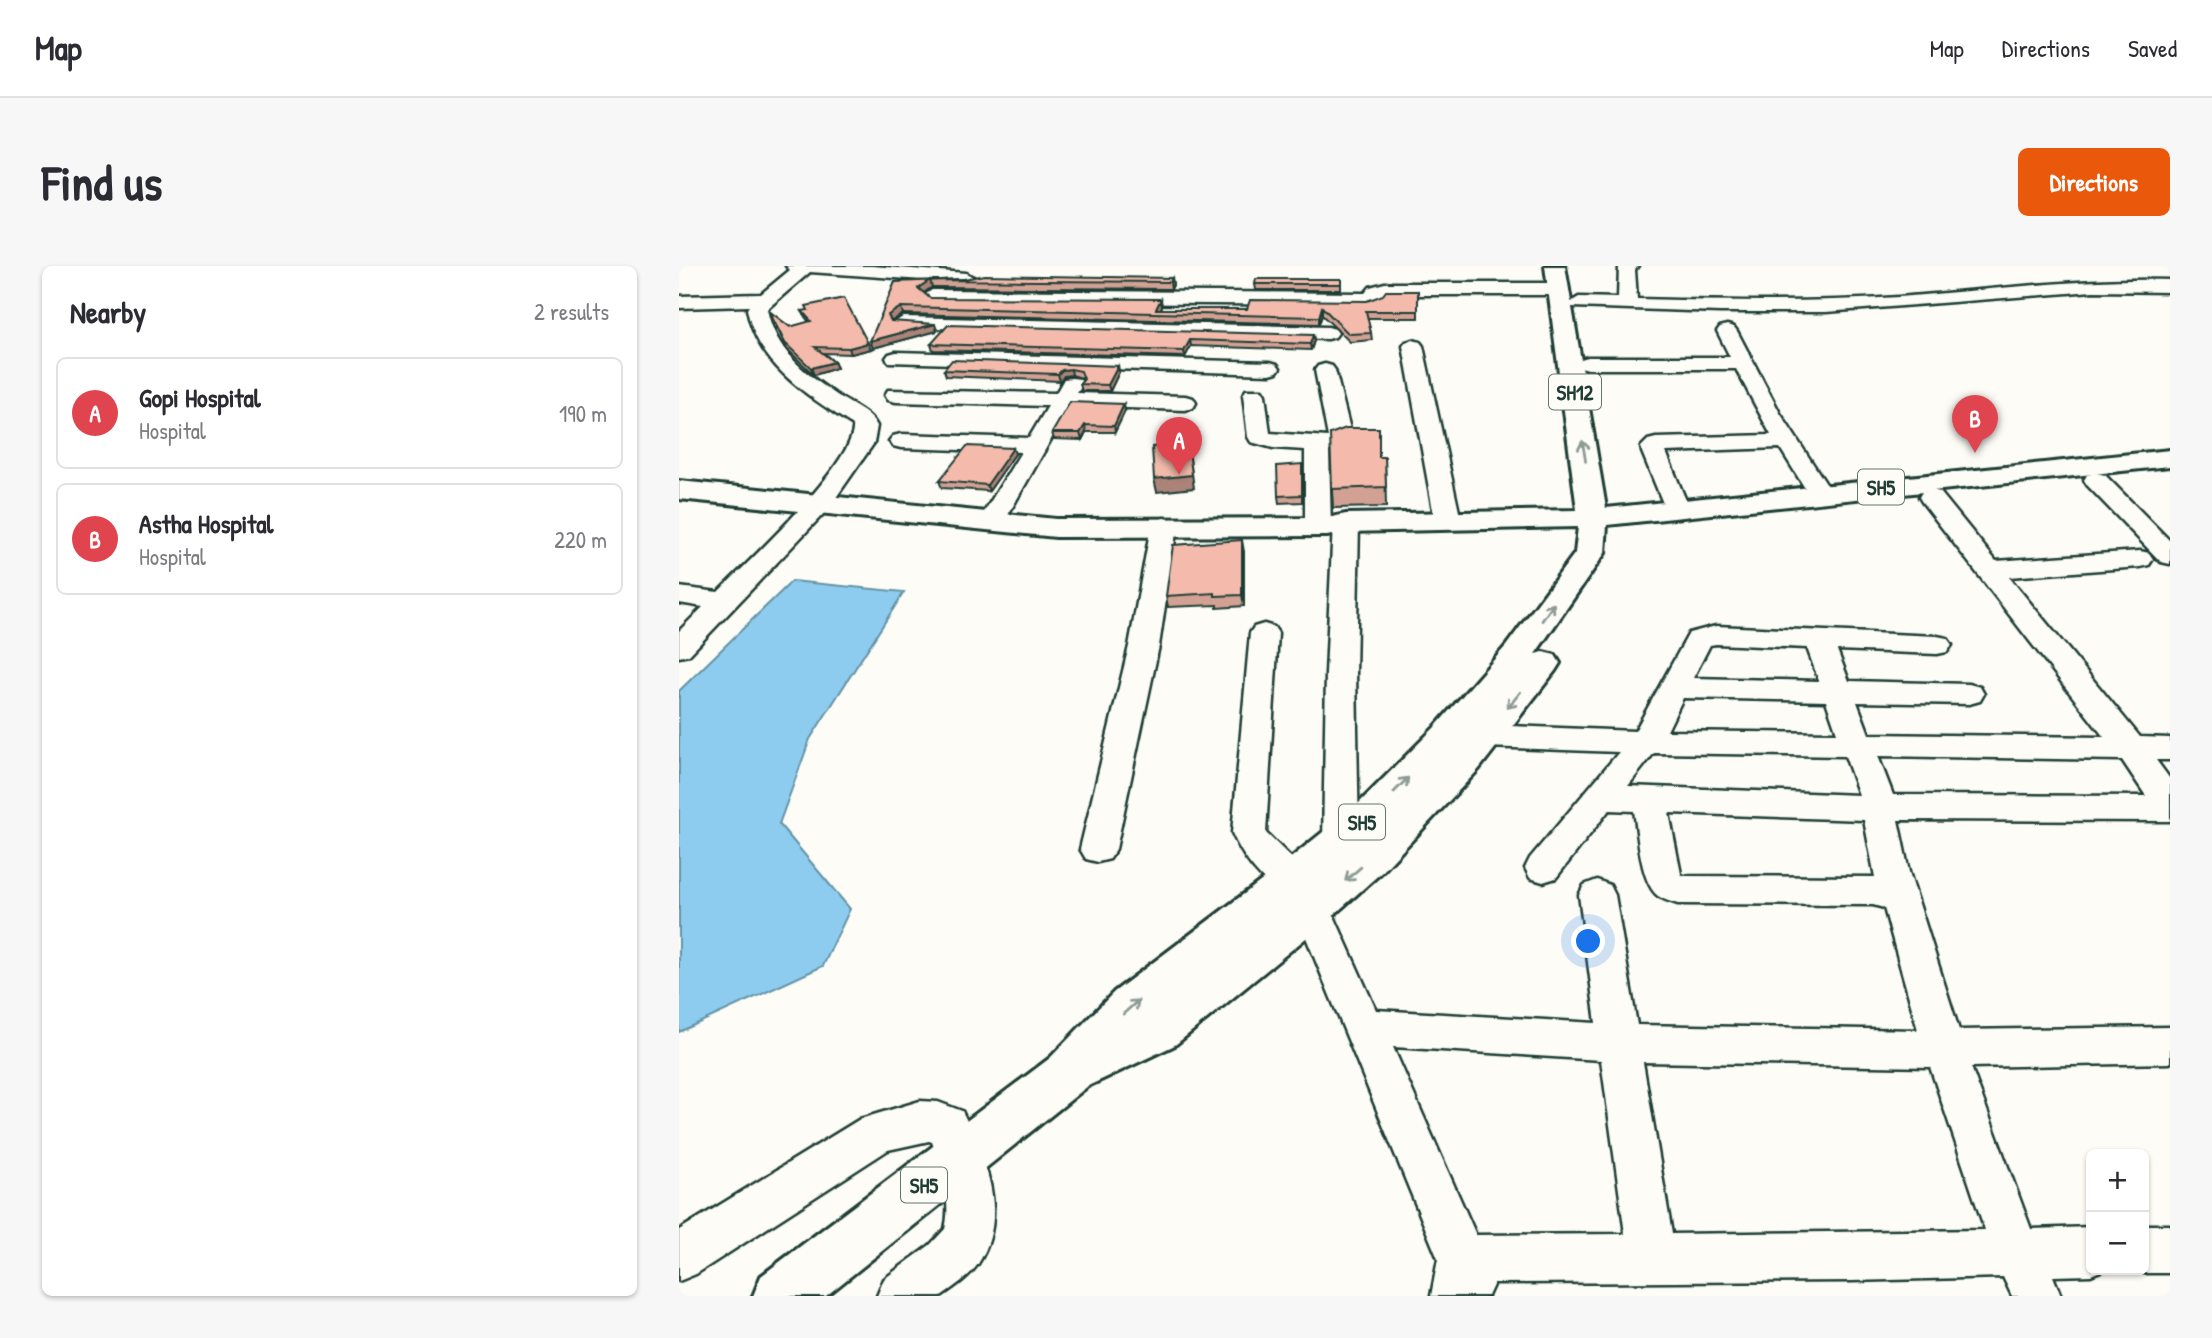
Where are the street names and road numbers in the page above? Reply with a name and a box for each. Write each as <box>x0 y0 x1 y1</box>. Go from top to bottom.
road number: SH12 <box>1549 374 1601 410</box>
road number: SH5 <box>1858 470 1904 504</box>
road number: SH5 <box>1339 804 1385 840</box>
road number: SH5 <box>901 1168 947 1202</box>

